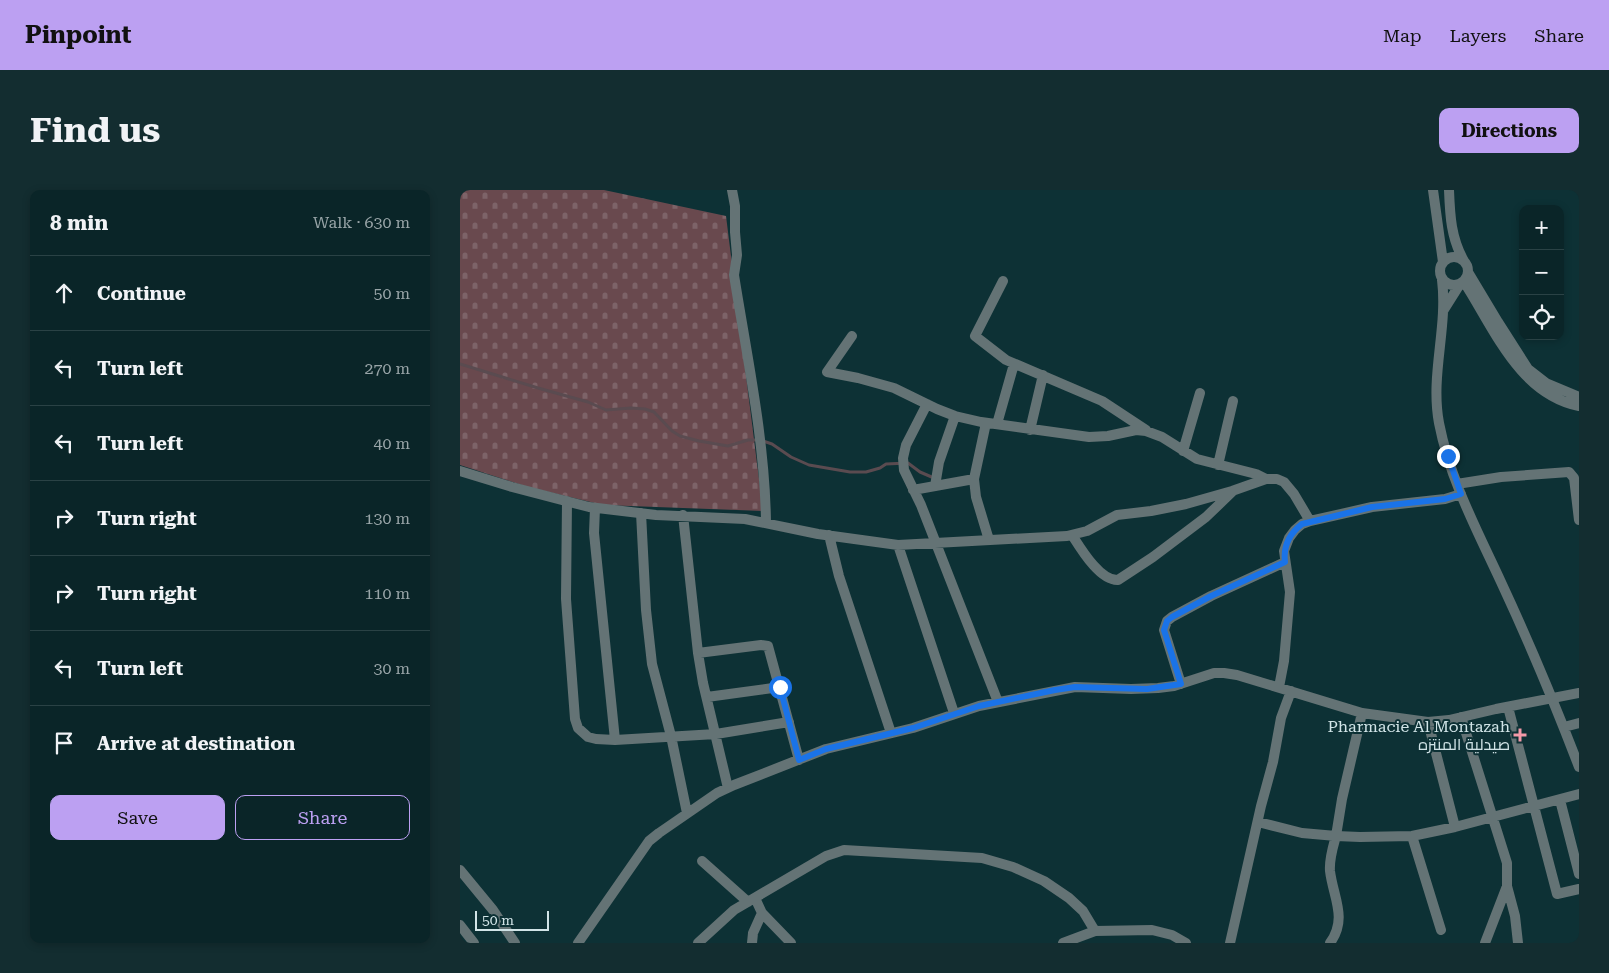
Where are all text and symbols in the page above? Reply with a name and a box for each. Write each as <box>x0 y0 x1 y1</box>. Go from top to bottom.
text: Pinpoint <box>25 21 131 49</box>
text: Map <box>1383 25 1422 46</box>
text: Layers <box>1450 25 1506 46</box>
text: Share <box>1534 25 1584 46</box>
button: Directions <box>1439 108 1579 153</box>
text: Find us <box>30 110 160 151</box>
map controls <box>1519 205 1564 340</box>
button: + <box>1519 205 1564 250</box>
text: 8 min <box>50 211 108 235</box>
text: Walk · 630 m <box>313 213 410 232</box>
button: − <box>1519 250 1564 295</box>
icon: ahead <box>50 279 78 307</box>
text: Continue <box>97 282 186 305</box>
text: 50 m <box>373 284 410 303</box>
button: locate <box>1519 295 1564 340</box>
icon: left <box>50 354 78 382</box>
text: Turn left <box>97 357 183 380</box>
text: 270 m <box>364 359 410 378</box>
icon: left <box>50 429 78 457</box>
text: Turn left <box>97 432 183 455</box>
text: 40 m <box>373 434 410 453</box>
route end <box>1437 445 1460 468</box>
icon: right <box>50 504 78 532</box>
text: Turn right <box>97 507 197 530</box>
text: 130 m <box>364 509 410 528</box>
icon: right <box>50 579 78 607</box>
text: Turn right <box>97 582 197 605</box>
text: 110 m <box>364 584 410 603</box>
icon: left <box>50 654 78 682</box>
text: Turn left <box>97 657 183 680</box>
text: 30 m <box>373 659 410 678</box>
route start <box>769 676 792 699</box>
place label: Pharmacie Al Montazah صيدلية المنتزه <box>1328 717 1510 754</box>
icon: arrive <box>50 729 78 757</box>
marker: Pharmacie Al Montazah صيدلية المنتزه <box>1514 729 1526 741</box>
text: Arrive at destination <box>97 732 295 755</box>
button: Save <box>50 795 225 840</box>
button: Share <box>235 795 410 840</box>
scale bar <box>475 908 549 931</box>
text: 50 m <box>482 912 514 928</box>

